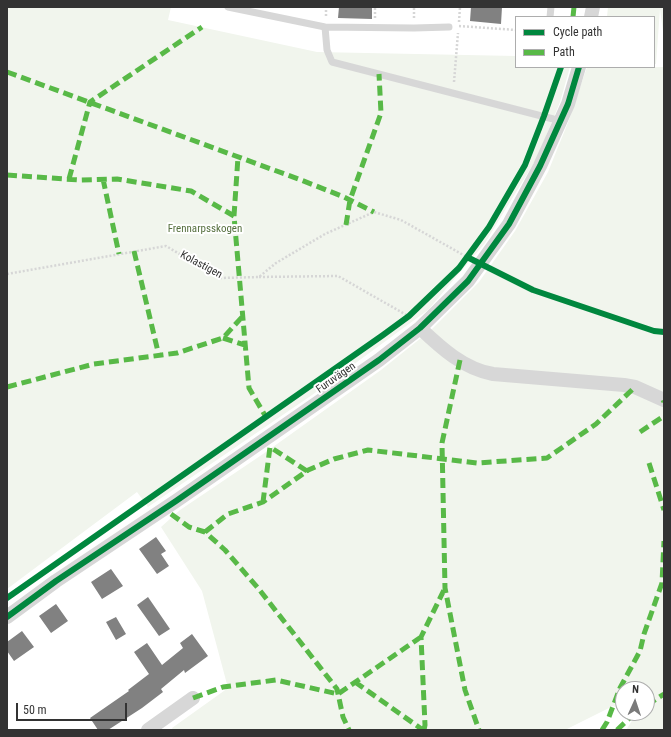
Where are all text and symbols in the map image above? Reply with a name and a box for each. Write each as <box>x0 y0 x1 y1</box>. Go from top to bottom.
legend <box>515 16 655 68</box>
text: Cycle path <box>553 25 602 39</box>
text: Path <box>553 45 575 59</box>
park label: Frennarpsskogen <box>168 222 242 236</box>
street label: Kolastigen <box>178 248 224 282</box>
street label: Furuvägen <box>314 360 358 396</box>
north arrow <box>615 681 655 721</box>
text: N <box>632 683 639 696</box>
scale bar <box>18 695 129 721</box>
text: 50 m <box>23 703 47 717</box>

